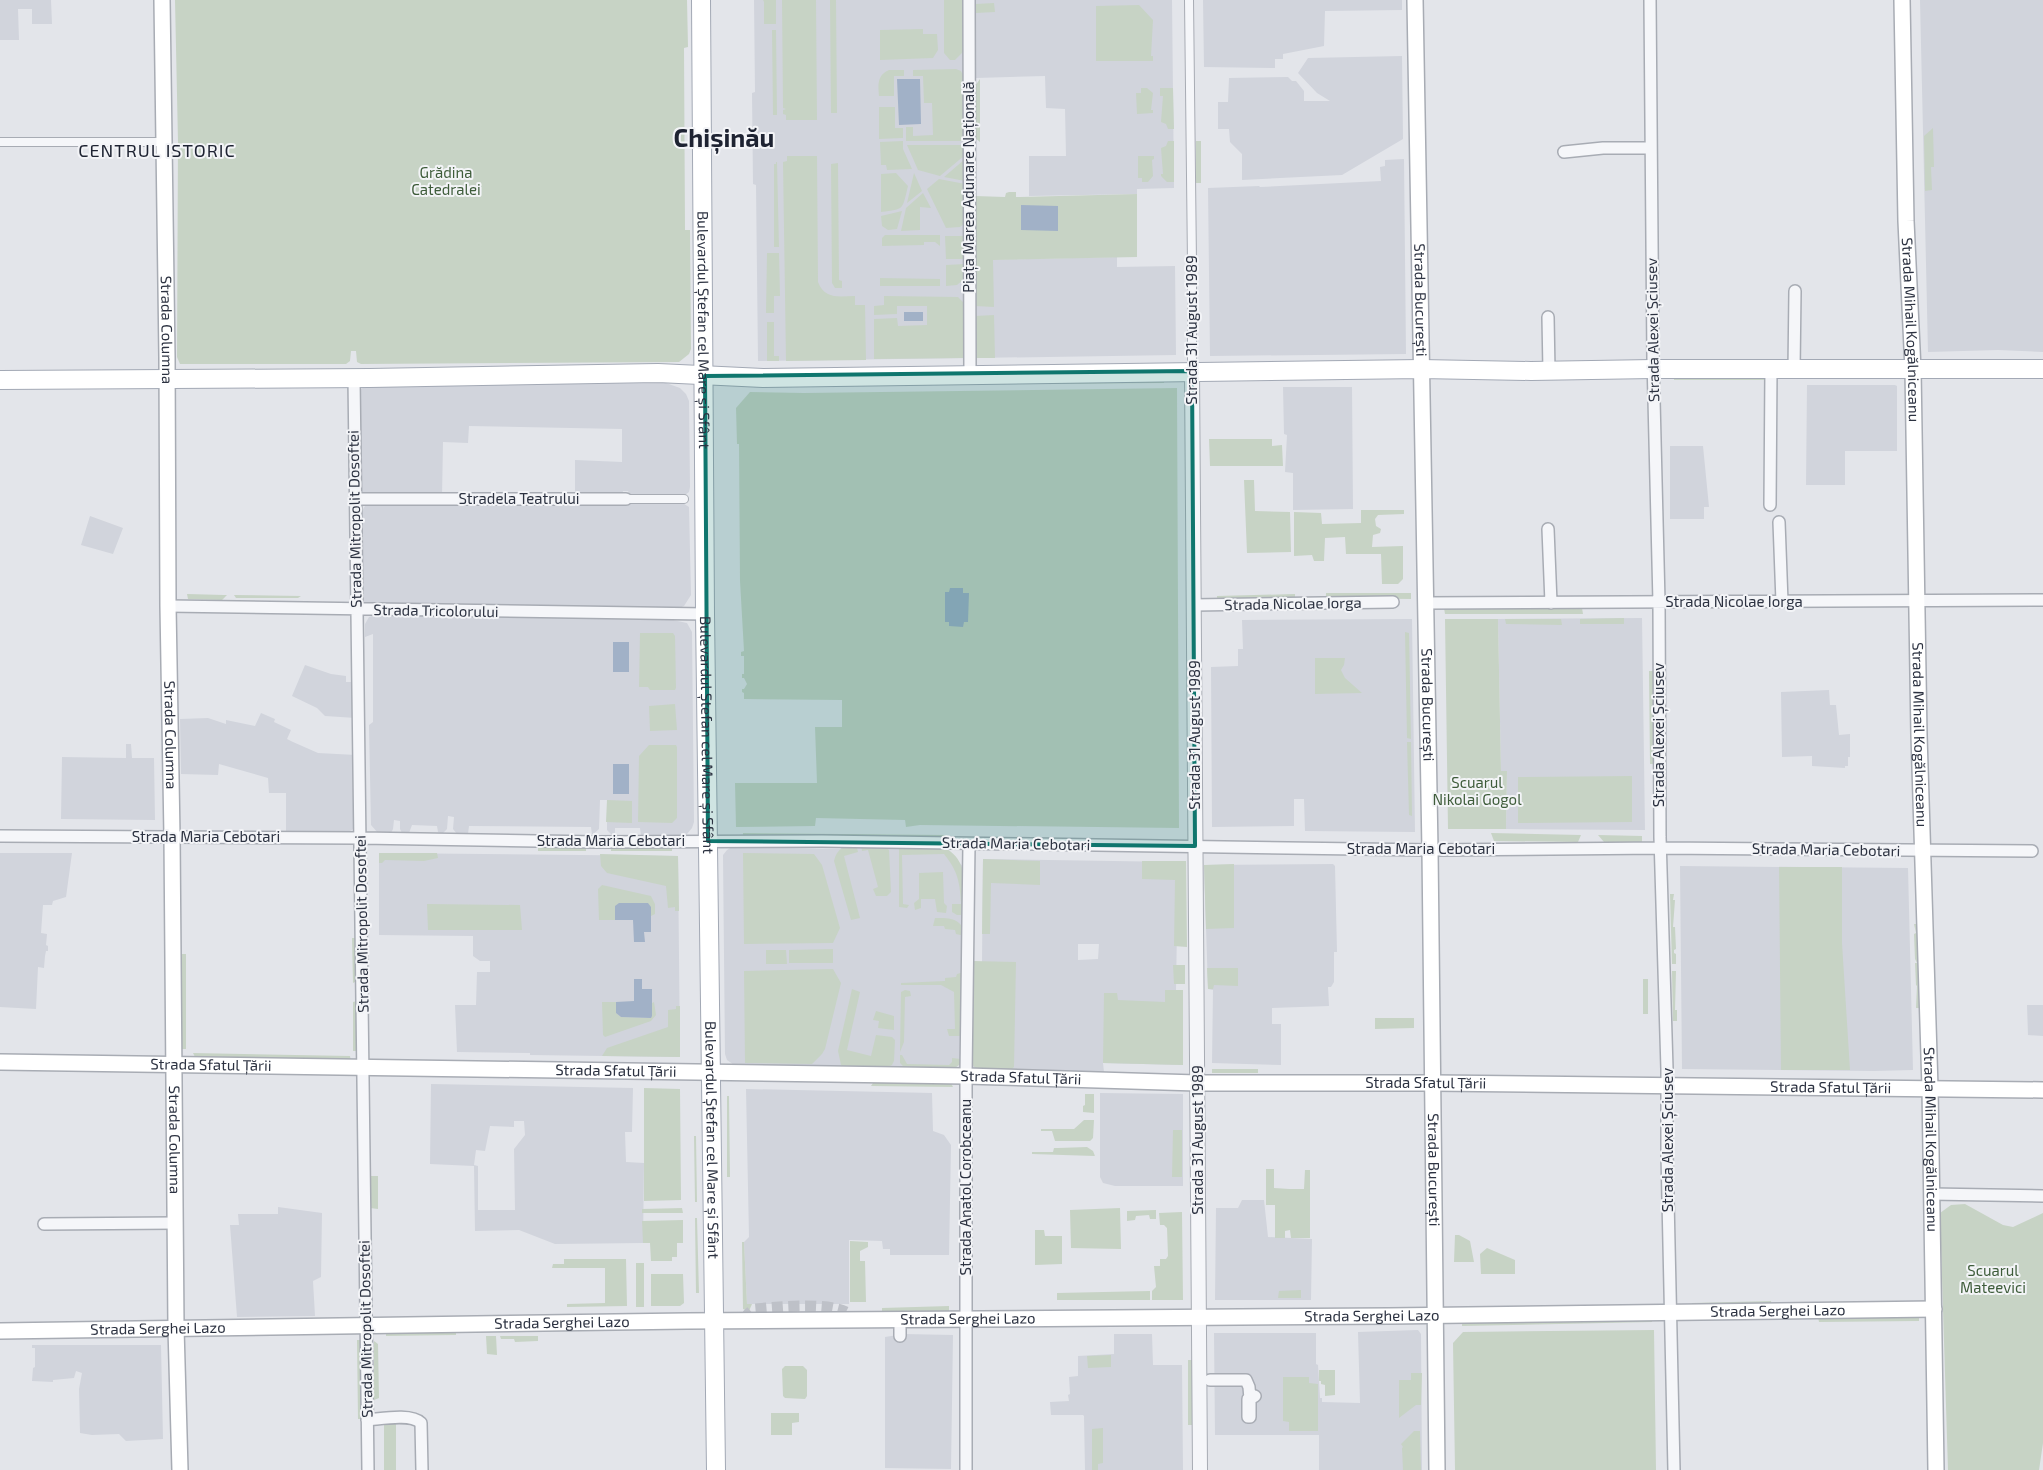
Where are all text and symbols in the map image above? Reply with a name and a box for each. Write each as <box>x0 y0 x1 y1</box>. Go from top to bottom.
street label: Piața Marea Adunare Națională <box>959 81 979 293</box>
district label: Chișinău <box>674 122 774 155</box>
district label: CENTRUL ISTORIC <box>78 139 236 161</box>
park label: Grădina Catedralei <box>411 163 481 198</box>
street label: Bulevardul Ștefan cel Mare și Sfânt <box>693 211 714 449</box>
street label: Strada Mihail Kogălniceanu <box>1899 237 1924 422</box>
street label: Strada București <box>1411 243 1431 357</box>
street label: Strada 31 August 1989 <box>1182 255 1200 405</box>
street label: Strada Alexei Șciusev <box>1642 258 1664 402</box>
street label: Strada Columna <box>158 275 177 384</box>
street label: Strada Mitropolit Dosoftei <box>343 430 365 608</box>
street label: Stradela Teatrului <box>459 489 579 507</box>
street label: Strada Nicolae Iorga <box>1665 592 1803 610</box>
street label: Strada Nicolae Iorga <box>1224 593 1362 613</box>
street label: Strada Tricolorului <box>373 600 499 620</box>
street label: Bulevardul Ștefan cel Mare și Sfânt <box>696 616 718 854</box>
street label: Strada Mihail Kogălniceanu <box>1909 642 1932 827</box>
street label: Strada București <box>1418 648 1438 762</box>
street label: Strada 31 August 1989 <box>1185 660 1203 810</box>
street label: Strada Alexei Șciusev <box>1649 663 1669 807</box>
street label: Strada Columna <box>161 680 181 789</box>
park label: Scuarul Nikolai Gogol <box>1432 773 1522 808</box>
street label: Strada Maria Cebotari <box>132 827 280 845</box>
street label: Strada Maria Cebotari <box>537 831 685 849</box>
street label: Strada Maria Cebotari <box>942 833 1090 853</box>
street label: Strada Mitropolit Dosoftei <box>350 835 372 1013</box>
street label: Strada Maria Cebotari <box>1347 839 1495 857</box>
street label: Strada Maria Cebotari <box>1752 839 1900 859</box>
street label: Bulevardul Ștefan cel Mare și Sfânt <box>701 1021 723 1259</box>
street label: Strada Mihail Kogălniceanu <box>1921 1047 1942 1232</box>
street label: Strada Sfatul Țării <box>150 1054 272 1076</box>
street label: Strada Sfatul Țării <box>555 1060 677 1082</box>
street label: Strada 31 August 1989 <box>1188 1065 1206 1215</box>
street label: Strada Sfatul Țării <box>960 1066 1082 1089</box>
street label: Strada Alexei Șciusev <box>1658 1068 1678 1212</box>
street label: Strada Sfatul Țării <box>1365 1073 1487 1093</box>
street label: Strada Sfatul Țării <box>1770 1077 1892 1098</box>
street label: Strada Columna <box>166 1085 185 1194</box>
street label: Strada Anatol Corobceanu <box>956 1099 974 1275</box>
street label: Strada București <box>1424 1113 1444 1227</box>
street label: Strada Mitropolit Dosoftei <box>354 1240 376 1418</box>
park label: Scuarul Mateevici <box>1960 1261 2026 1296</box>
street label: Strada Serghei Lazo <box>1710 1300 1846 1320</box>
street label: Strada Serghei Lazo <box>1304 1305 1440 1325</box>
street label: Strada Serghei Lazo <box>900 1309 1036 1327</box>
street label: Strada Serghei Lazo <box>494 1312 630 1332</box>
street label: Strada Serghei Lazo <box>90 1318 226 1338</box>

